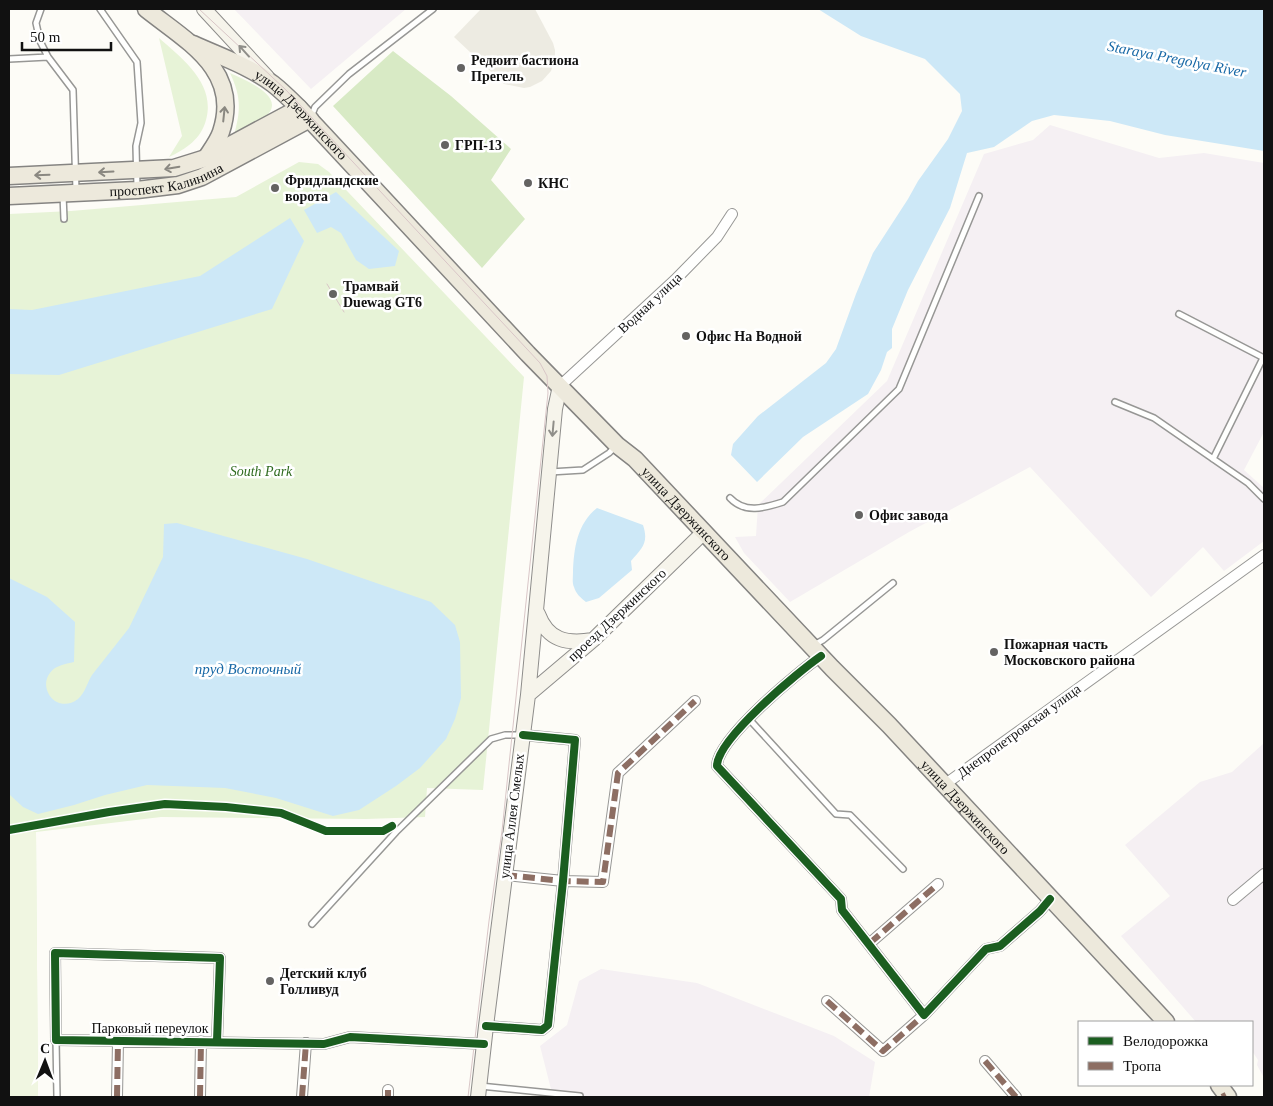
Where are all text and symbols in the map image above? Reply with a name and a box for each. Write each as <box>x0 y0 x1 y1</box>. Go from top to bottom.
scale bar <box>22 20 111 52</box>
text: 50 m <box>30 29 61 45</box>
water label: Staraya Pregolya River <box>1106 38 1248 80</box>
one-way arrow <box>239 45 250 58</box>
place label: Редюит бастиона Прегель <box>471 53 579 84</box>
marker: Редюит бастиона Прегель <box>455 62 467 74</box>
street label: улица Дзержинского <box>252 67 351 163</box>
one-way arrow <box>219 107 229 123</box>
place label: ГРП-13 <box>455 138 502 153</box>
marker: ГРП-13 <box>439 139 451 151</box>
street label: проспект Калинина <box>109 159 226 199</box>
one-way arrow <box>164 164 180 174</box>
one-way arrow <box>98 168 114 177</box>
one-way arrow <box>34 170 50 180</box>
place label: Фридландские ворота <box>285 173 379 204</box>
place label: КНС <box>538 176 569 191</box>
marker: КНС <box>522 177 534 189</box>
marker: Фридландские ворота <box>269 182 281 194</box>
street label: Водная улица <box>615 269 685 336</box>
place label: Трамвай Duewag GT6 <box>343 279 422 310</box>
marker: Трамвай Duewag GT6 <box>327 288 339 300</box>
place label: Офис На Водной <box>696 329 802 344</box>
marker: Офис На Водной <box>680 330 692 342</box>
one-way arrow <box>548 420 558 436</box>
street label: улица Дзержинского <box>639 463 734 563</box>
park label: South Park <box>230 464 293 479</box>
place label: Офис завода <box>869 508 948 523</box>
marker: Офис завода <box>853 509 865 521</box>
street label: проезд Дзержинского <box>565 566 669 664</box>
place label: Пожарная часть Московского района <box>1004 637 1135 668</box>
marker: Пожарная часть Московского района <box>988 646 1000 658</box>
water label: пруд Восточный <box>195 661 302 677</box>
street label: Днепропетровская улица <box>954 681 1084 781</box>
street label: улица Аллея Смелых <box>497 753 527 879</box>
street label: улица Дзержинского <box>918 757 1013 857</box>
place label: Детский клуб Голливуд <box>280 966 367 997</box>
marker: Детский клуб Голливуд <box>264 975 276 987</box>
street label: Парковый переулок <box>91 1021 209 1036</box>
legend <box>1078 1021 1253 1086</box>
text: Велодорожка <box>1123 1033 1208 1049</box>
north arrow <box>20 1036 70 1086</box>
text: С <box>40 1041 50 1056</box>
text: Тропа <box>1123 1058 1162 1074</box>

